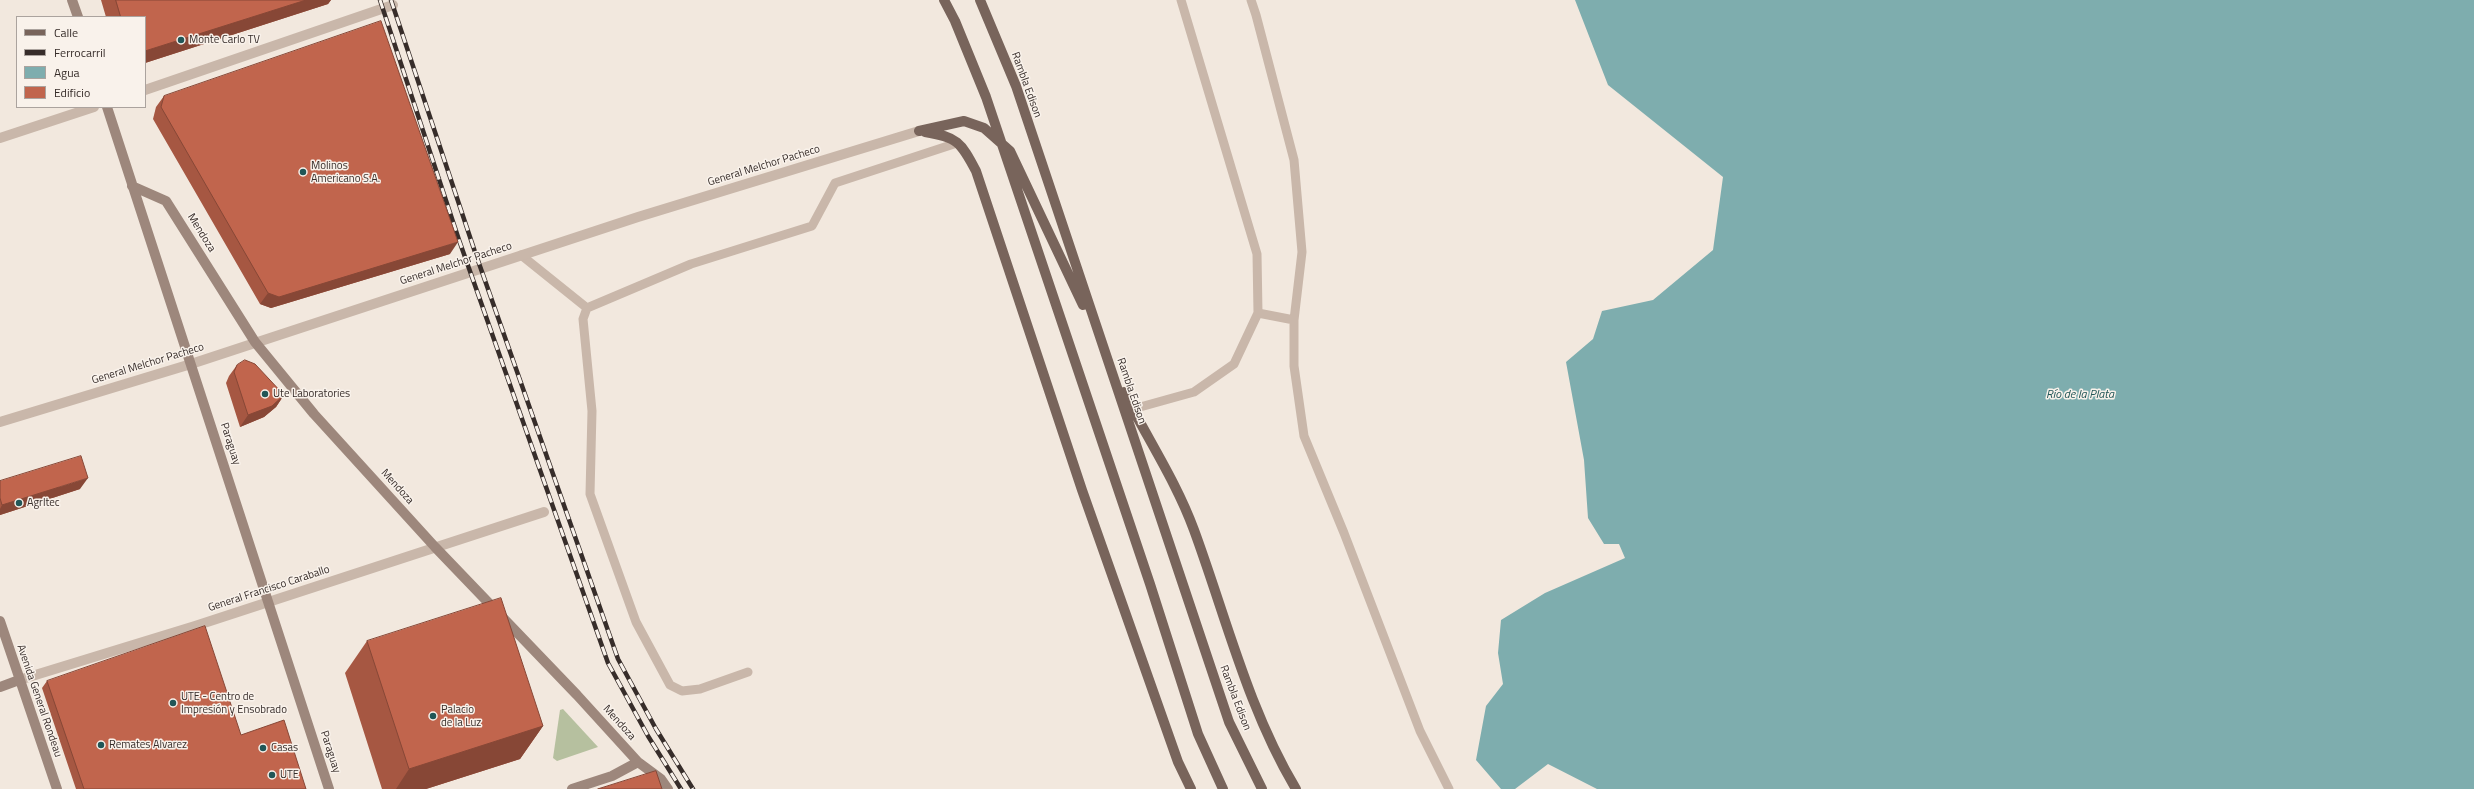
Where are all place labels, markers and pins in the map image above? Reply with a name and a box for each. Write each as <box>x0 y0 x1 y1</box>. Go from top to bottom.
place label: Monte Carlo TV <box>189 33 260 47</box>
marker: Monte Carlo TV <box>176 35 186 45</box>
place label: Molinos Americano S.A. <box>311 159 380 185</box>
marker: Molinos Americano S.A. <box>298 167 308 177</box>
place label: Ute Laboratories <box>273 387 350 401</box>
marker: Ute Laboratories <box>260 389 270 399</box>
place label: Agrltec <box>27 496 60 510</box>
marker: Agrltec <box>14 498 24 508</box>
place label: UTE - Centro de Impresión y Ensobrado <box>181 690 287 716</box>
marker: UTE - Centro de Impresión y Ensobrado <box>168 698 178 708</box>
place label: Palacio de la Luz <box>441 703 481 729</box>
marker: Palacio de la Luz <box>428 711 438 721</box>
place label: Remates Alvarez <box>109 738 187 752</box>
marker: Remates Alvarez <box>96 740 106 750</box>
place label: Casas <box>271 741 298 755</box>
marker: Casas <box>258 743 268 753</box>
place label: UTE <box>280 768 299 782</box>
marker: UTE <box>267 770 277 780</box>

